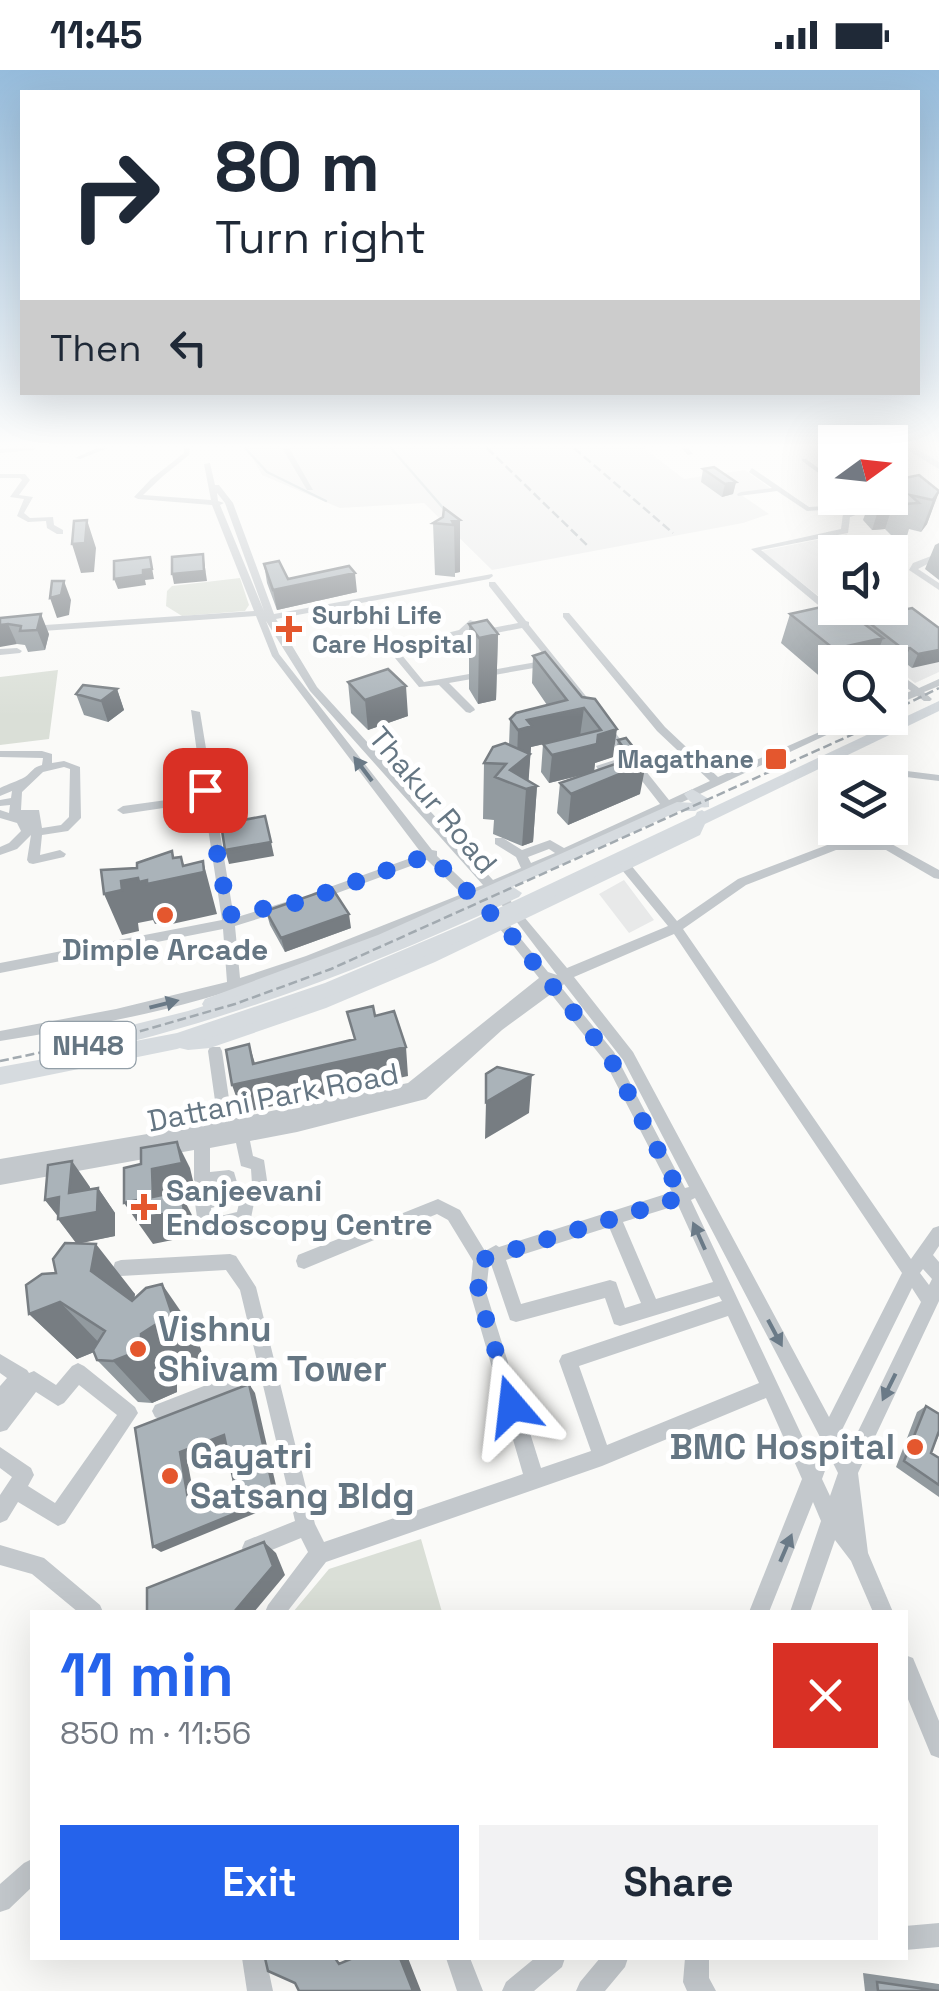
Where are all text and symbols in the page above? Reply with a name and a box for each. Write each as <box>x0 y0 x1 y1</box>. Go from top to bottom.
text: 11:45 <box>50 11 143 59</box>
text: 80 m <box>215 122 380 211</box>
icon: right <box>50 130 180 260</box>
text: Turn right <box>215 209 426 266</box>
icon: left <box>161 320 216 375</box>
text: Then <box>50 324 141 372</box>
north arrow <box>818 425 908 515</box>
map controls <box>818 425 908 845</box>
button: sound <box>818 535 908 625</box>
place label: Surbhi Life Care Hospital <box>312 599 473 660</box>
marker: Surbhi Life Care Hospital <box>276 616 302 642</box>
button: search <box>818 645 908 735</box>
street label: Thakur Road <box>360 718 506 882</box>
place label: Magathane <box>617 743 754 775</box>
marker: Magathane <box>763 746 789 772</box>
pin <box>163 748 248 833</box>
button: layers <box>818 755 908 845</box>
one-way arrow <box>354 756 374 782</box>
icon: arrive <box>178 763 233 818</box>
marker: Dimple Arcade <box>154 904 176 926</box>
place label: Dimple Arcade <box>62 930 268 969</box>
one-way arrow <box>149 996 180 1011</box>
road number: NH48 <box>41 1022 136 1068</box>
street label: Dattani Park Road <box>144 1054 402 1140</box>
place label: Sanjeevani Endoscopy Centre <box>166 1171 433 1244</box>
marker: Sanjeevani Endoscopy Centre <box>131 1194 157 1220</box>
one-way arrow <box>691 1221 708 1250</box>
place label: Vishnu Shivam Tower <box>158 1307 387 1391</box>
one-way arrow <box>766 1318 783 1347</box>
marker: Vishnu Shivam Tower <box>127 1338 149 1360</box>
position arrow <box>460 1354 564 1458</box>
one-way arrow <box>881 1372 898 1401</box>
place label: BMC Hospital <box>670 1425 895 1469</box>
place label: Gayatri Satsang Bldg <box>190 1434 415 1518</box>
marker: BMC Hospital <box>904 1436 926 1458</box>
marker: Gayatri Satsang Bldg <box>159 1465 181 1487</box>
one-way arrow <box>778 1533 794 1563</box>
text: 11 min <box>60 1637 234 1714</box>
button: close <box>773 1643 878 1748</box>
text: 850 m · 11:56 <box>60 1713 251 1753</box>
button: Exit <box>60 1825 459 1940</box>
button: Share <box>479 1825 878 1940</box>

